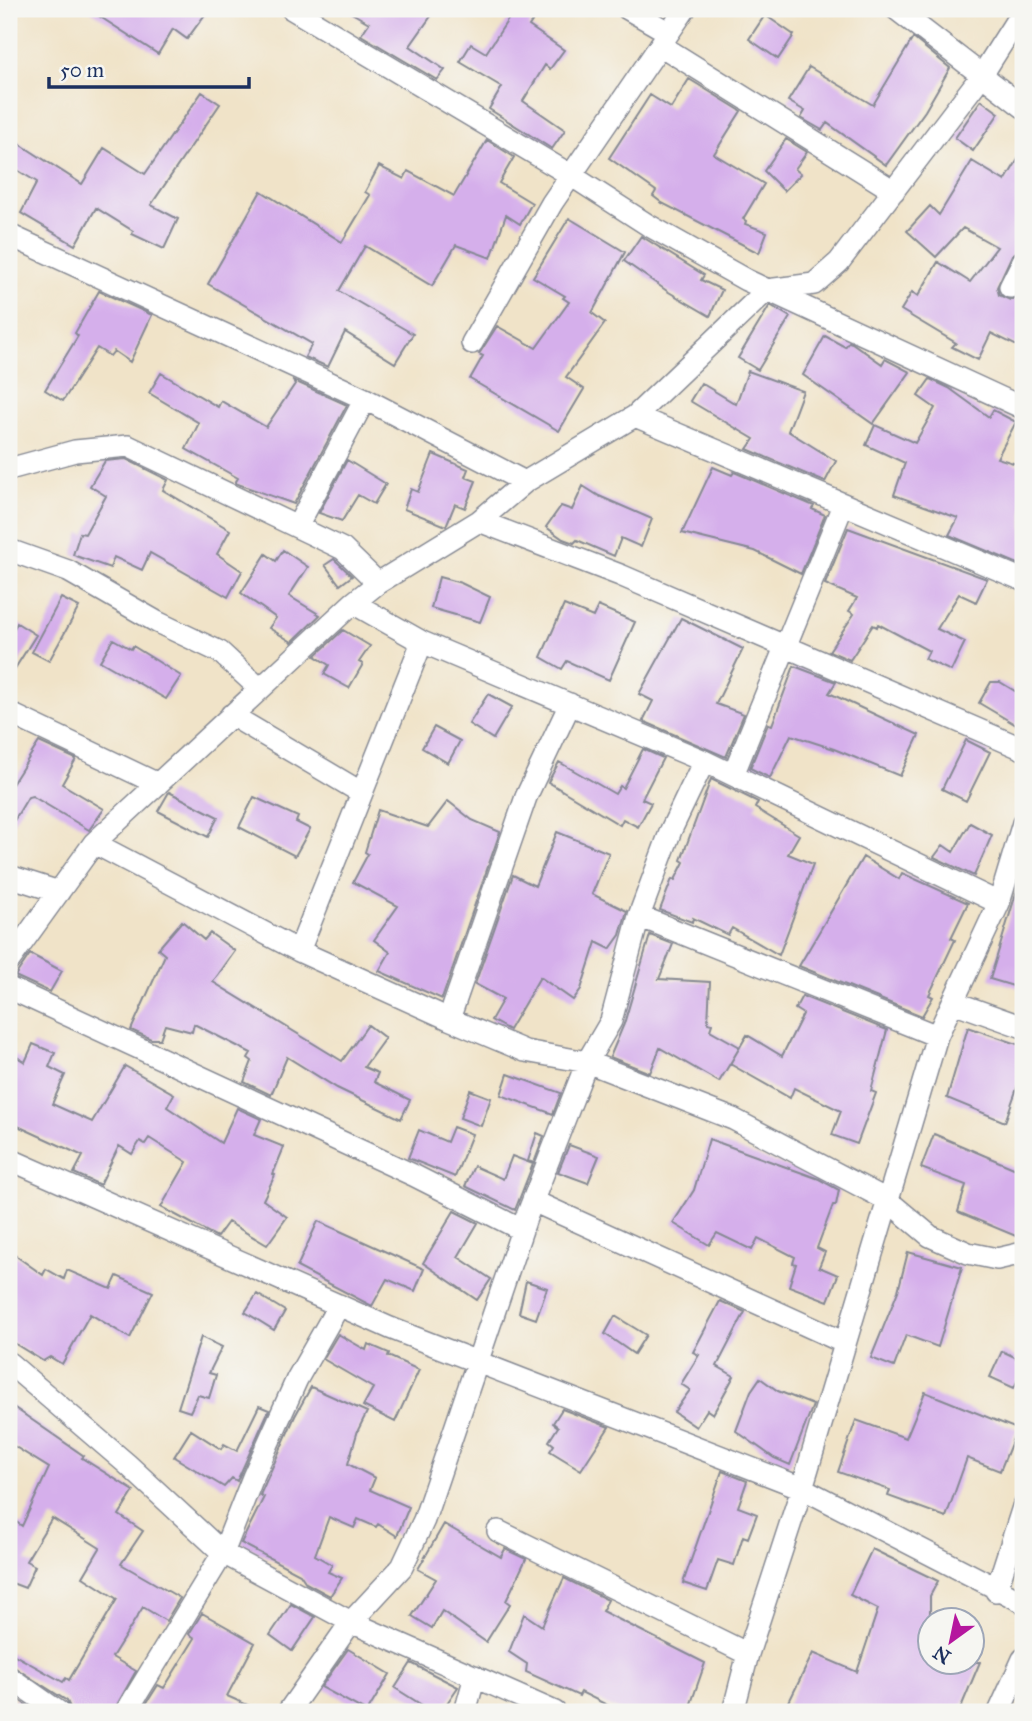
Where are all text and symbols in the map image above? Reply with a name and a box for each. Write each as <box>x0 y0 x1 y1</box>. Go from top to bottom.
scale bar <box>49 46 248 90</box>
text: 50 m <box>60 57 105 83</box>
north arrow <box>916 1606 986 1676</box>
text: N <box>929 1641 955 1669</box>

